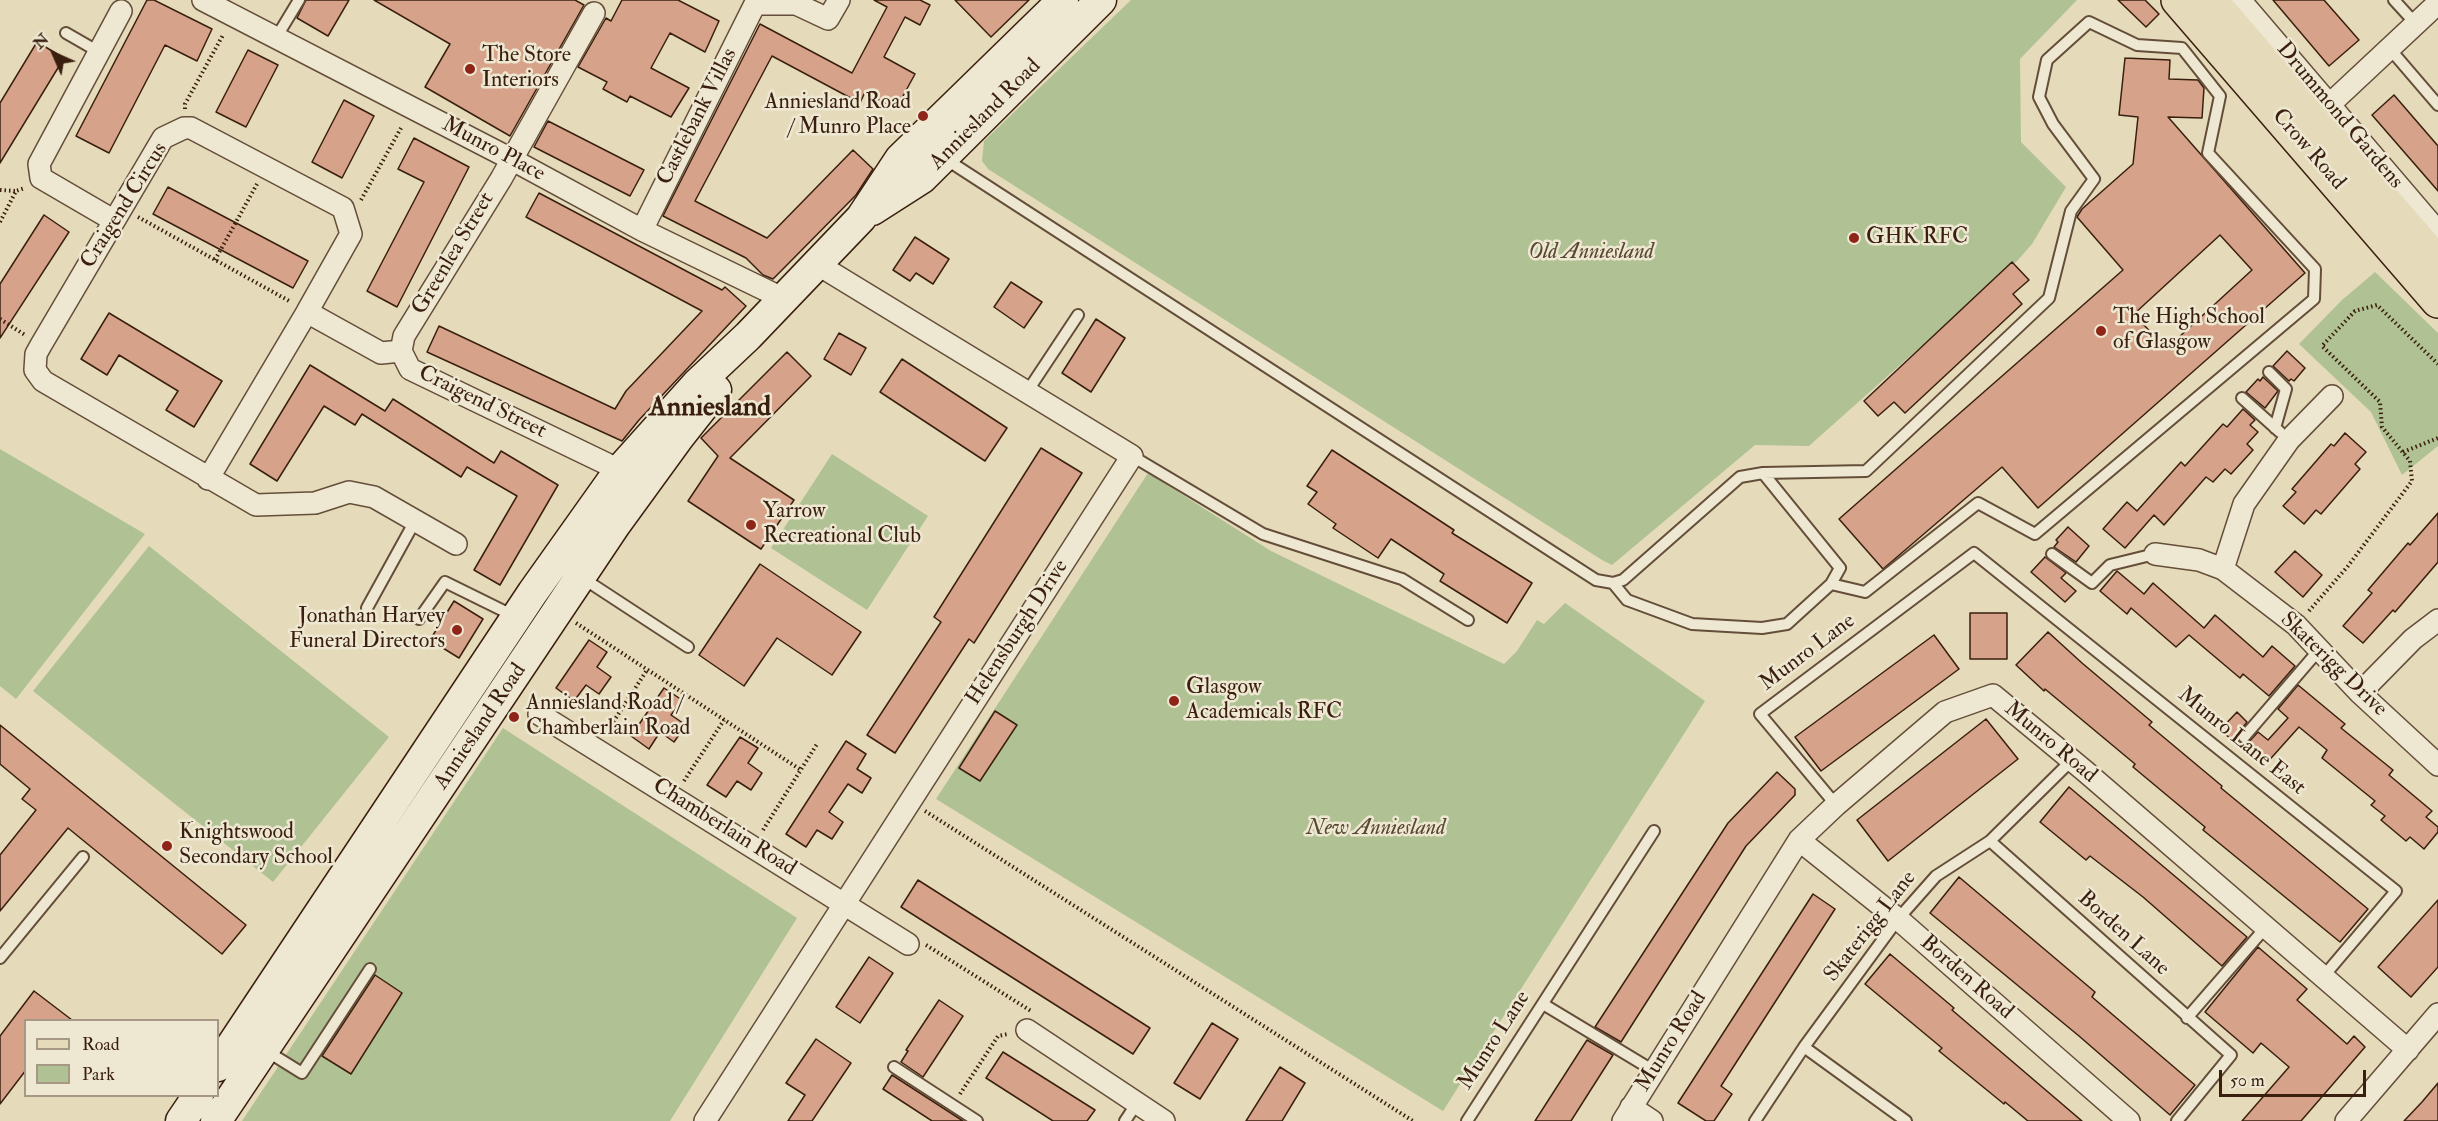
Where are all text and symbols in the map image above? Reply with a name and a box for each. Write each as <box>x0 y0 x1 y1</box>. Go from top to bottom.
north arrow <box>24 24 84 84</box>
text: N <box>29 29 53 53</box>
street label: Drummond Gardens <box>2270 37 2408 195</box>
place label: The Store Interiors <box>482 43 571 94</box>
street label: Castlebank Villas <box>652 44 744 190</box>
street label: Anniesland Road <box>925 54 1047 176</box>
marker: The Store Interiors <box>463 62 477 76</box>
place label: Anniesland Road / Munro Place <box>764 90 911 142</box>
street label: Crow Road <box>2266 104 2350 196</box>
marker: Anniesland Road / Munro Place <box>916 109 930 123</box>
street label: Munro Place <box>437 112 549 188</box>
street label: Craigend Circus <box>76 138 174 274</box>
street label: Greenlea Street <box>407 188 501 320</box>
place label: GHK RFC <box>1866 225 1968 251</box>
marker: GHK RFC <box>1847 231 1861 245</box>
park label: Old Anniesland <box>1528 240 1654 266</box>
place label: The High School of Glasgow <box>2113 305 2265 356</box>
marker: The High School of Glasgow <box>2094 324 2108 338</box>
street label: Craigend Street <box>414 361 550 445</box>
district label: Anniesland <box>649 392 771 426</box>
place label: Yarrow Recreational Club <box>763 499 921 550</box>
marker: Yarrow Recreational Club <box>744 518 758 532</box>
street label: Helensburgh Drive <box>961 555 1075 711</box>
place label: Jonathan Harvey Funeral Directors <box>289 604 445 656</box>
street label: Skaterigg Drive <box>2274 607 2392 723</box>
street label: Munro Lane <box>1755 609 1861 697</box>
marker: Jonathan Harvey Funeral Directors <box>450 623 464 637</box>
street label: Anniesland Road <box>429 659 533 795</box>
place label: Glasgow Academicals RFC <box>1186 675 1342 726</box>
street label: Munro Lane East <box>2172 682 2310 802</box>
place label: Anniesland Road / Chamberlain Road <box>526 691 690 742</box>
marker: Glasgow Academicals RFC <box>1167 694 1181 708</box>
street label: Munro Road <box>1998 697 2102 789</box>
marker: Anniesland Road / Chamberlain Road <box>507 710 521 724</box>
street label: Chamberlain Road <box>647 773 801 883</box>
park label: New Anniesland <box>1307 816 1445 842</box>
place label: Knightswood Secondary School <box>179 820 333 872</box>
marker: Knightswood Secondary School <box>160 839 174 853</box>
street label: Skaterigg Lane <box>1819 866 1923 988</box>
street label: Borden Lane <box>2072 886 2174 982</box>
street label: Borden Road <box>1914 930 2018 1026</box>
street label: Munro Lane <box>1453 987 1537 1095</box>
street label: Munro Road <box>1631 987 1713 1097</box>
legend <box>24 1019 219 1097</box>
text: Road <box>82 1033 120 1056</box>
scale bar <box>2222 1058 2369 1096</box>
text: Park <box>82 1063 115 1086</box>
text: 50 m <box>2230 1069 2265 1092</box>

